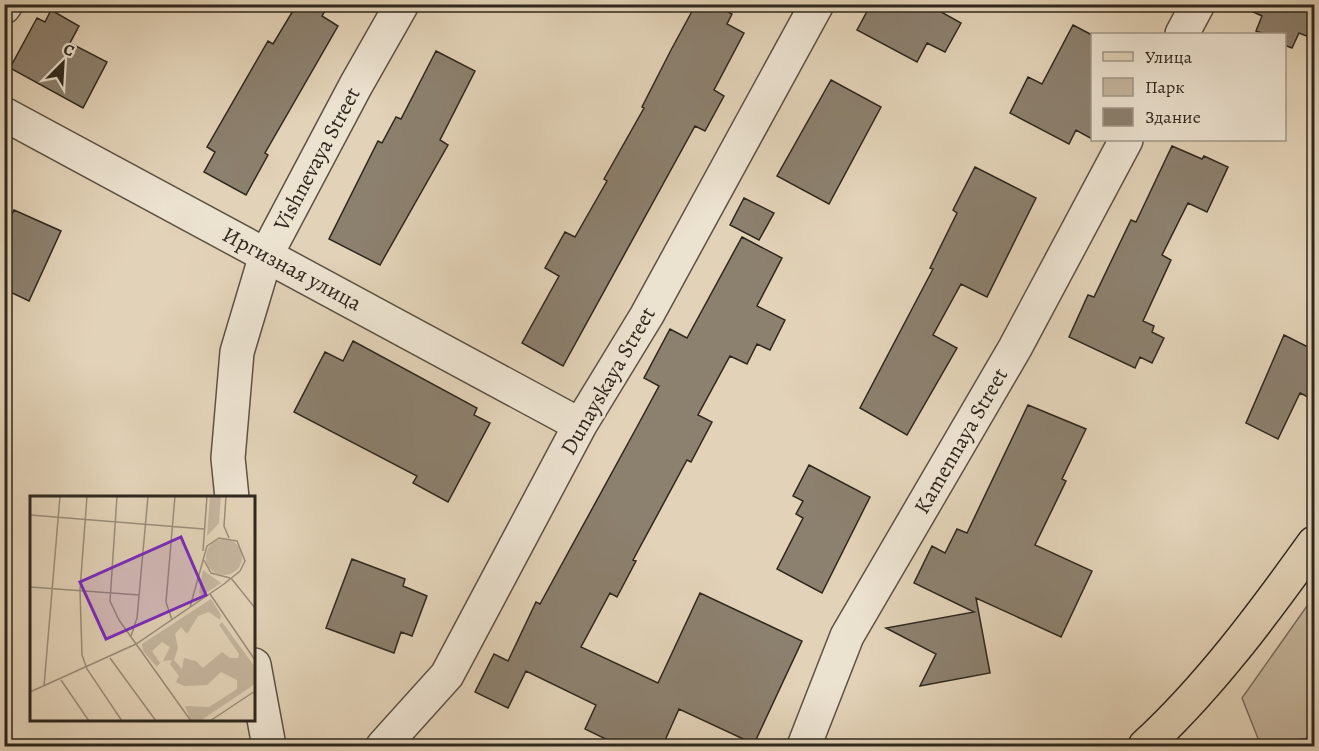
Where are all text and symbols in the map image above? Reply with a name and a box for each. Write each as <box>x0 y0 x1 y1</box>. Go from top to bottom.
north arrow <box>33 33 93 93</box>
legend <box>1091 33 1286 141</box>
text: С <box>60 38 78 62</box>
text: Улица <box>1145 45 1193 69</box>
text: Парк <box>1145 75 1185 99</box>
street label: Vishnevaya Street <box>266 82 367 237</box>
text: Здание <box>1145 105 1201 129</box>
street label: Иргизная улица <box>217 220 368 319</box>
street label: Dunayskaya Street <box>553 301 663 461</box>
street label: Kamennaya Street <box>907 362 1015 520</box>
inset map <box>30 496 255 721</box>

